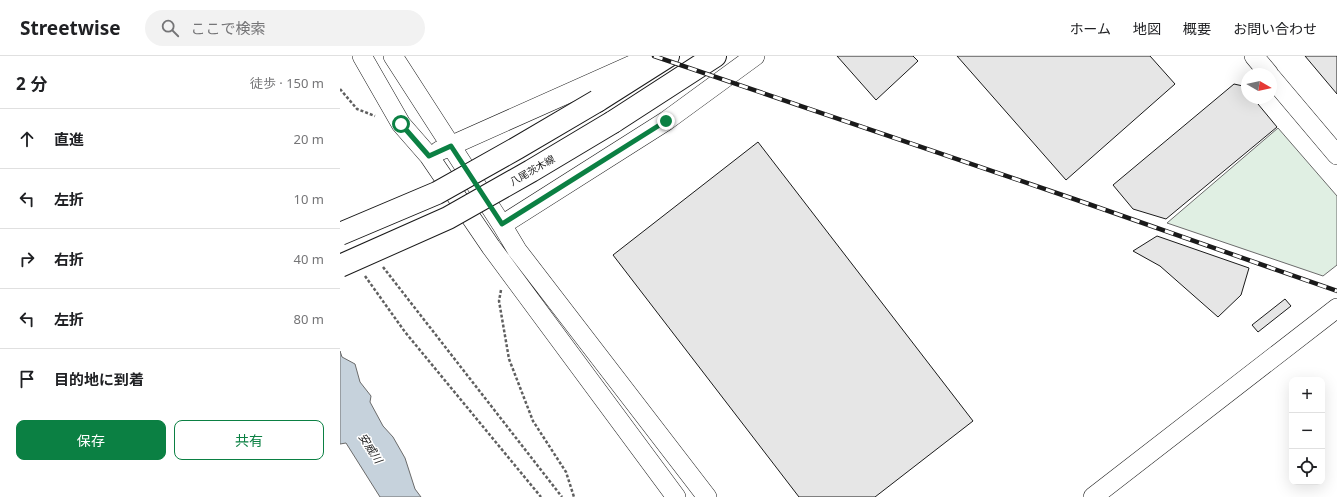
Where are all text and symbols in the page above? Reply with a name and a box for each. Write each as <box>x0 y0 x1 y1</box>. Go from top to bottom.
search box <box>145 10 425 46</box>
text: Streetwise <box>20 15 121 41</box>
icon: search <box>159 17 181 39</box>
text: ここで検索 <box>191 18 266 38</box>
text: ホーム <box>1069 19 1111 38</box>
text: 地図 <box>1133 19 1161 38</box>
text: 概要 <box>1183 19 1211 38</box>
text: お問い合わせ <box>1233 19 1317 38</box>
north arrow <box>1241 68 1277 104</box>
text: 2 分 <box>16 72 47 95</box>
text: 徒歩 · 150 m <box>250 74 324 92</box>
route end <box>657 112 675 130</box>
route start <box>392 115 410 133</box>
icon: ahead <box>16 128 38 150</box>
text: 直進 <box>54 129 84 149</box>
text: 20 m <box>294 130 324 148</box>
street label: 八尾茨木線 <box>507 151 557 189</box>
icon: left <box>16 188 38 210</box>
text: 左折 <box>54 189 84 209</box>
text: 10 m <box>294 190 324 208</box>
icon: right <box>16 248 38 270</box>
text: 右折 <box>54 249 84 269</box>
text: 40 m <box>294 250 324 268</box>
icon: left <box>16 308 38 330</box>
text: 左折 <box>54 309 84 329</box>
text: 80 m <box>294 310 324 328</box>
icon: arrive <box>16 368 38 390</box>
text: 目的地に到着 <box>54 369 144 389</box>
map controls <box>1289 377 1325 485</box>
button: + <box>1289 377 1325 413</box>
button: − <box>1289 413 1325 449</box>
button: 保存 <box>16 420 166 460</box>
button: 共有 <box>174 420 324 460</box>
water label: 安威川 <box>356 430 387 467</box>
button: locate <box>1289 449 1325 485</box>

